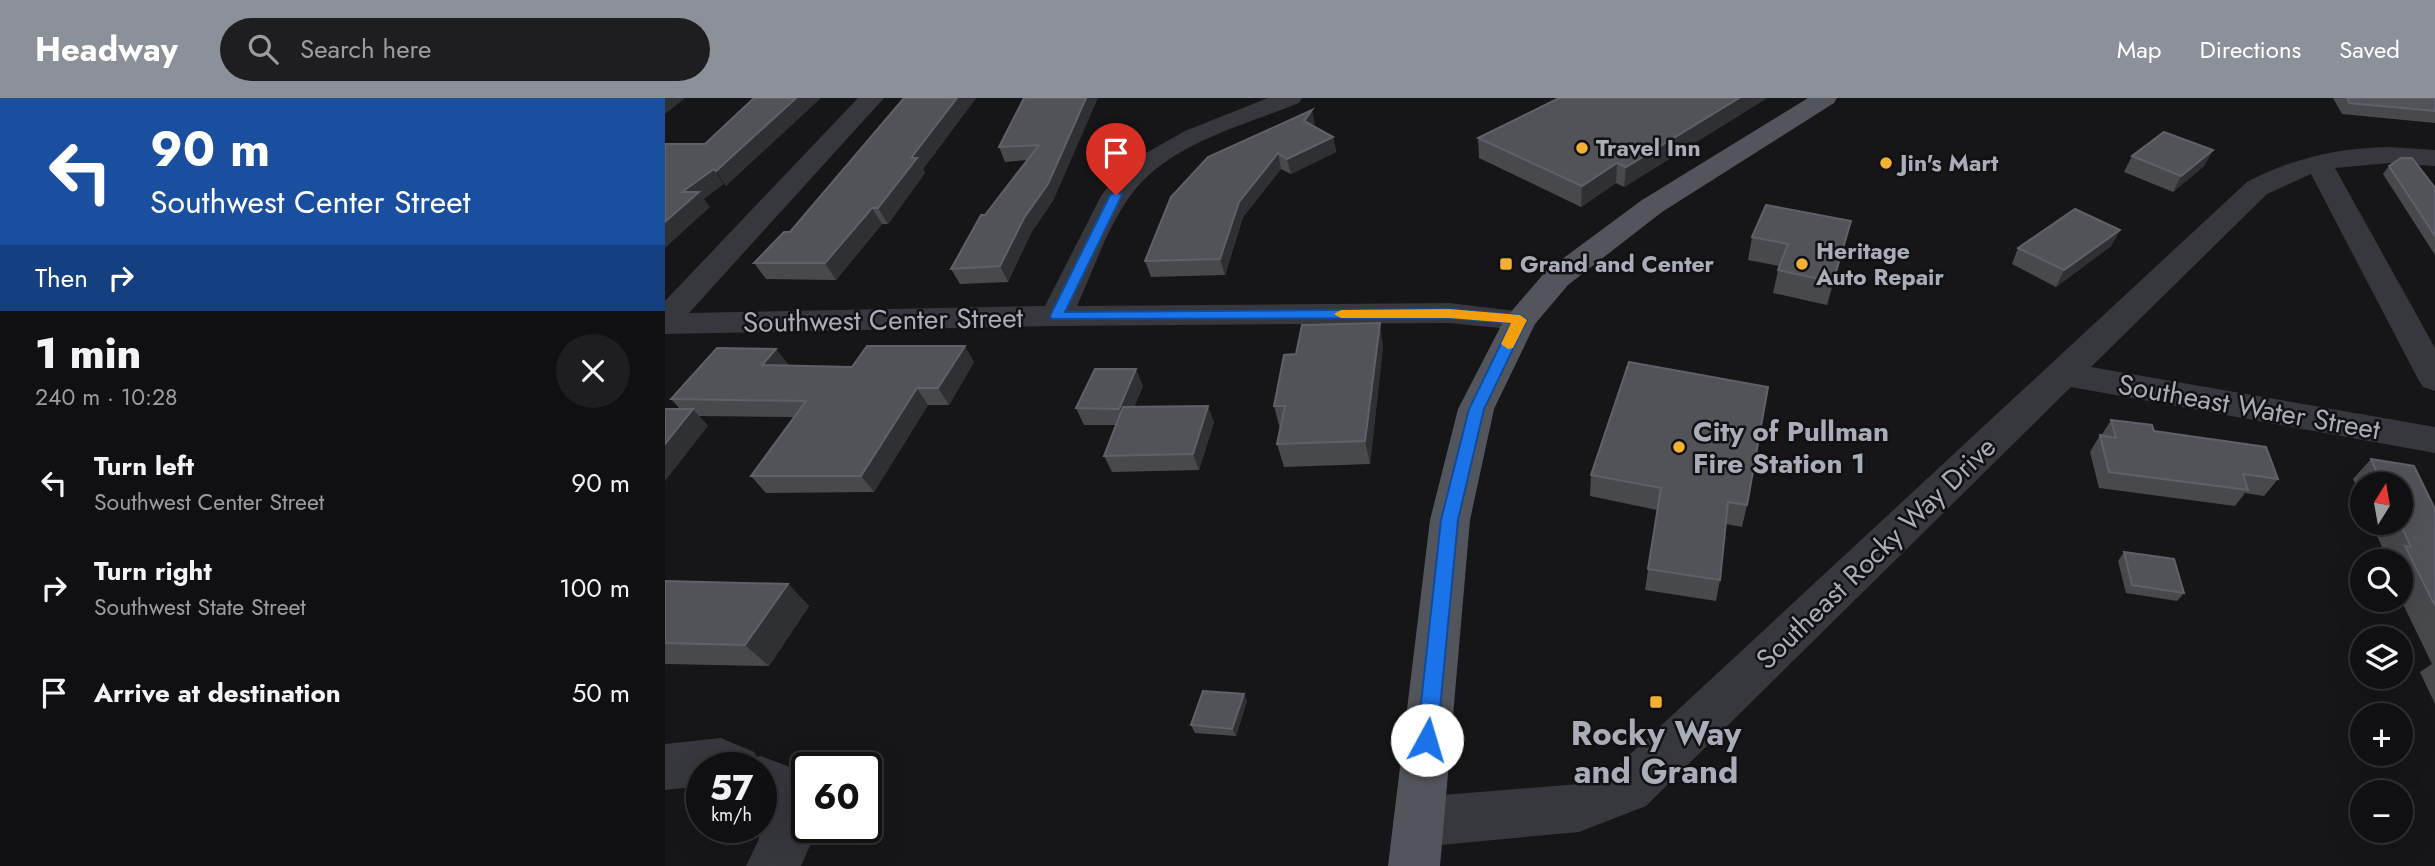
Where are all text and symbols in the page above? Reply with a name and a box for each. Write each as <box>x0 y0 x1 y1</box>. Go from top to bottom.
search box <box>220 18 710 81</box>
text: Headway <box>35 26 178 73</box>
icon: search <box>244 30 282 68</box>
text: Search here <box>300 30 431 68</box>
text: Map <box>2117 32 2162 67</box>
text: Directions <box>2200 32 2301 67</box>
text: Saved <box>2339 32 2400 67</box>
text: 90 m <box>150 114 270 184</box>
pin <box>1086 123 1146 195</box>
icon: left <box>35 126 126 217</box>
place label: Travel Inn <box>1596 131 1701 165</box>
icon: arrive <box>1097 134 1135 172</box>
marker: Travel Inn <box>1574 140 1590 156</box>
place label: Jin's Mart <box>1896 146 1999 180</box>
marker: Jin's Mart <box>1878 155 1894 171</box>
text: Southwest Center Street <box>150 179 470 225</box>
place label: Heritage Auto Repair <box>1815 234 1944 294</box>
place label: Grand and Center <box>1520 247 1715 281</box>
marker: Grand and Center <box>1498 256 1514 272</box>
marker: Heritage Auto Repair <box>1794 256 1810 272</box>
text: Then <box>35 259 88 297</box>
icon: right <box>102 259 140 297</box>
street label: Southwest Center Street <box>743 297 1024 343</box>
text: 1 min <box>35 323 141 384</box>
button: close <box>556 334 630 408</box>
street label: Southeast Water Street <box>2115 364 2384 450</box>
text: 240 m · 10:28 <box>35 380 178 414</box>
place label: City of Pullman Fire Station 1 <box>1693 411 1889 484</box>
street label: Southeast Rocky Way Drive <box>1747 427 2005 679</box>
marker: City of Pullman Fire Station 1 <box>1671 439 1687 455</box>
text: Turn left <box>94 447 194 485</box>
icon: left <box>35 464 73 502</box>
text: 90 m <box>571 464 630 502</box>
north arrow <box>2350 472 2413 536</box>
map controls <box>2350 472 2413 843</box>
text: Southwest Center Street <box>94 485 324 519</box>
button: search <box>2350 549 2413 612</box>
text: Turn right <box>94 552 212 590</box>
icon: right <box>35 569 73 607</box>
text: 100 m <box>559 569 630 607</box>
text: Southwest State Street <box>94 590 306 624</box>
button: layers <box>2350 626 2413 689</box>
icon: arrive <box>35 674 73 712</box>
text: Arrive at destination <box>94 674 341 712</box>
text: 50 m <box>572 674 630 712</box>
marker: Rocky Way and Grand <box>1648 694 1664 710</box>
position arrow <box>1390 703 1464 777</box>
button: + <box>2350 703 2413 766</box>
place label: Rocky Way and Grand <box>1571 710 1742 795</box>
speed limit sign: 60 <box>791 752 882 843</box>
text: 57 <box>710 763 753 813</box>
button: − <box>2350 780 2413 843</box>
text: km/h <box>711 802 752 828</box>

